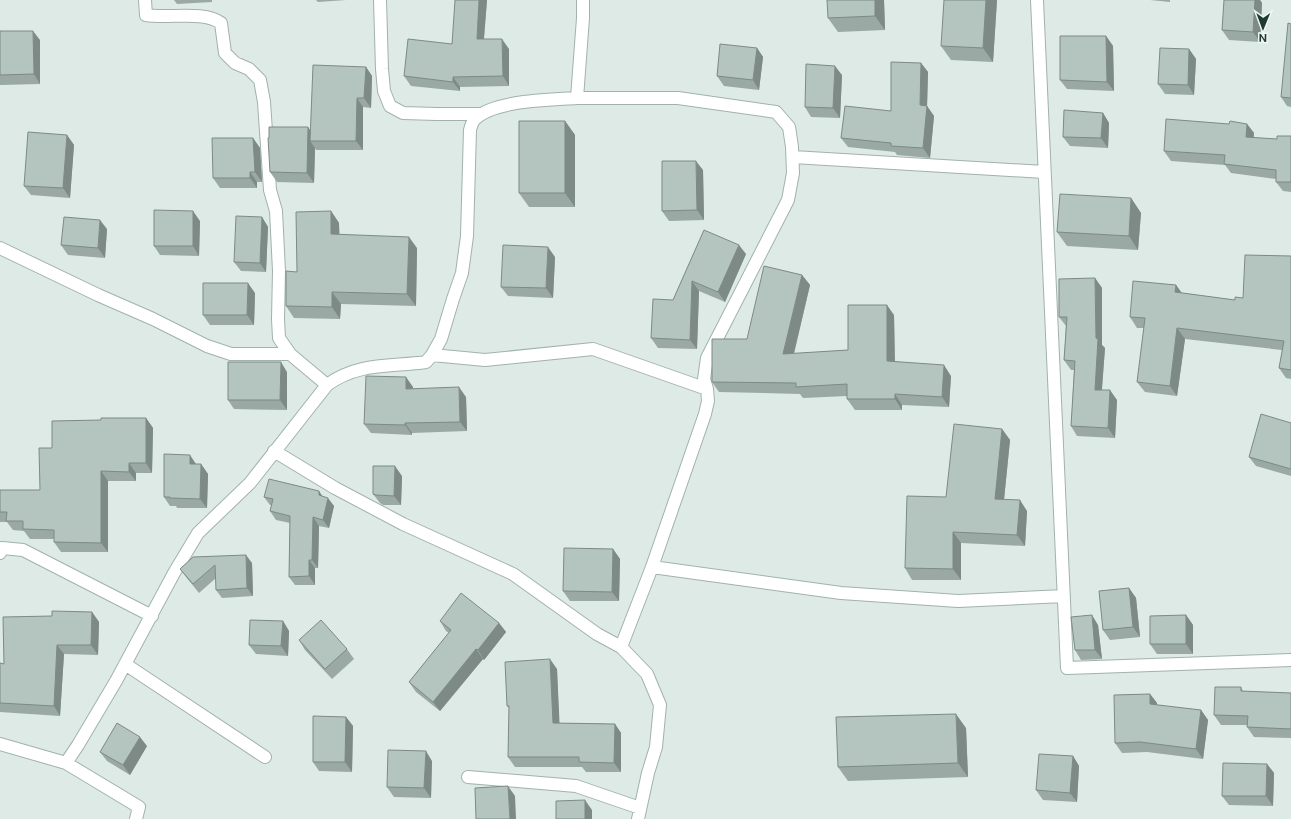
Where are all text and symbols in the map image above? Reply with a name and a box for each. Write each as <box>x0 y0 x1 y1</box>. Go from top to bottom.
north arrow <box>1243 8 1283 48</box>
text: N <box>1258 32 1267 44</box>

